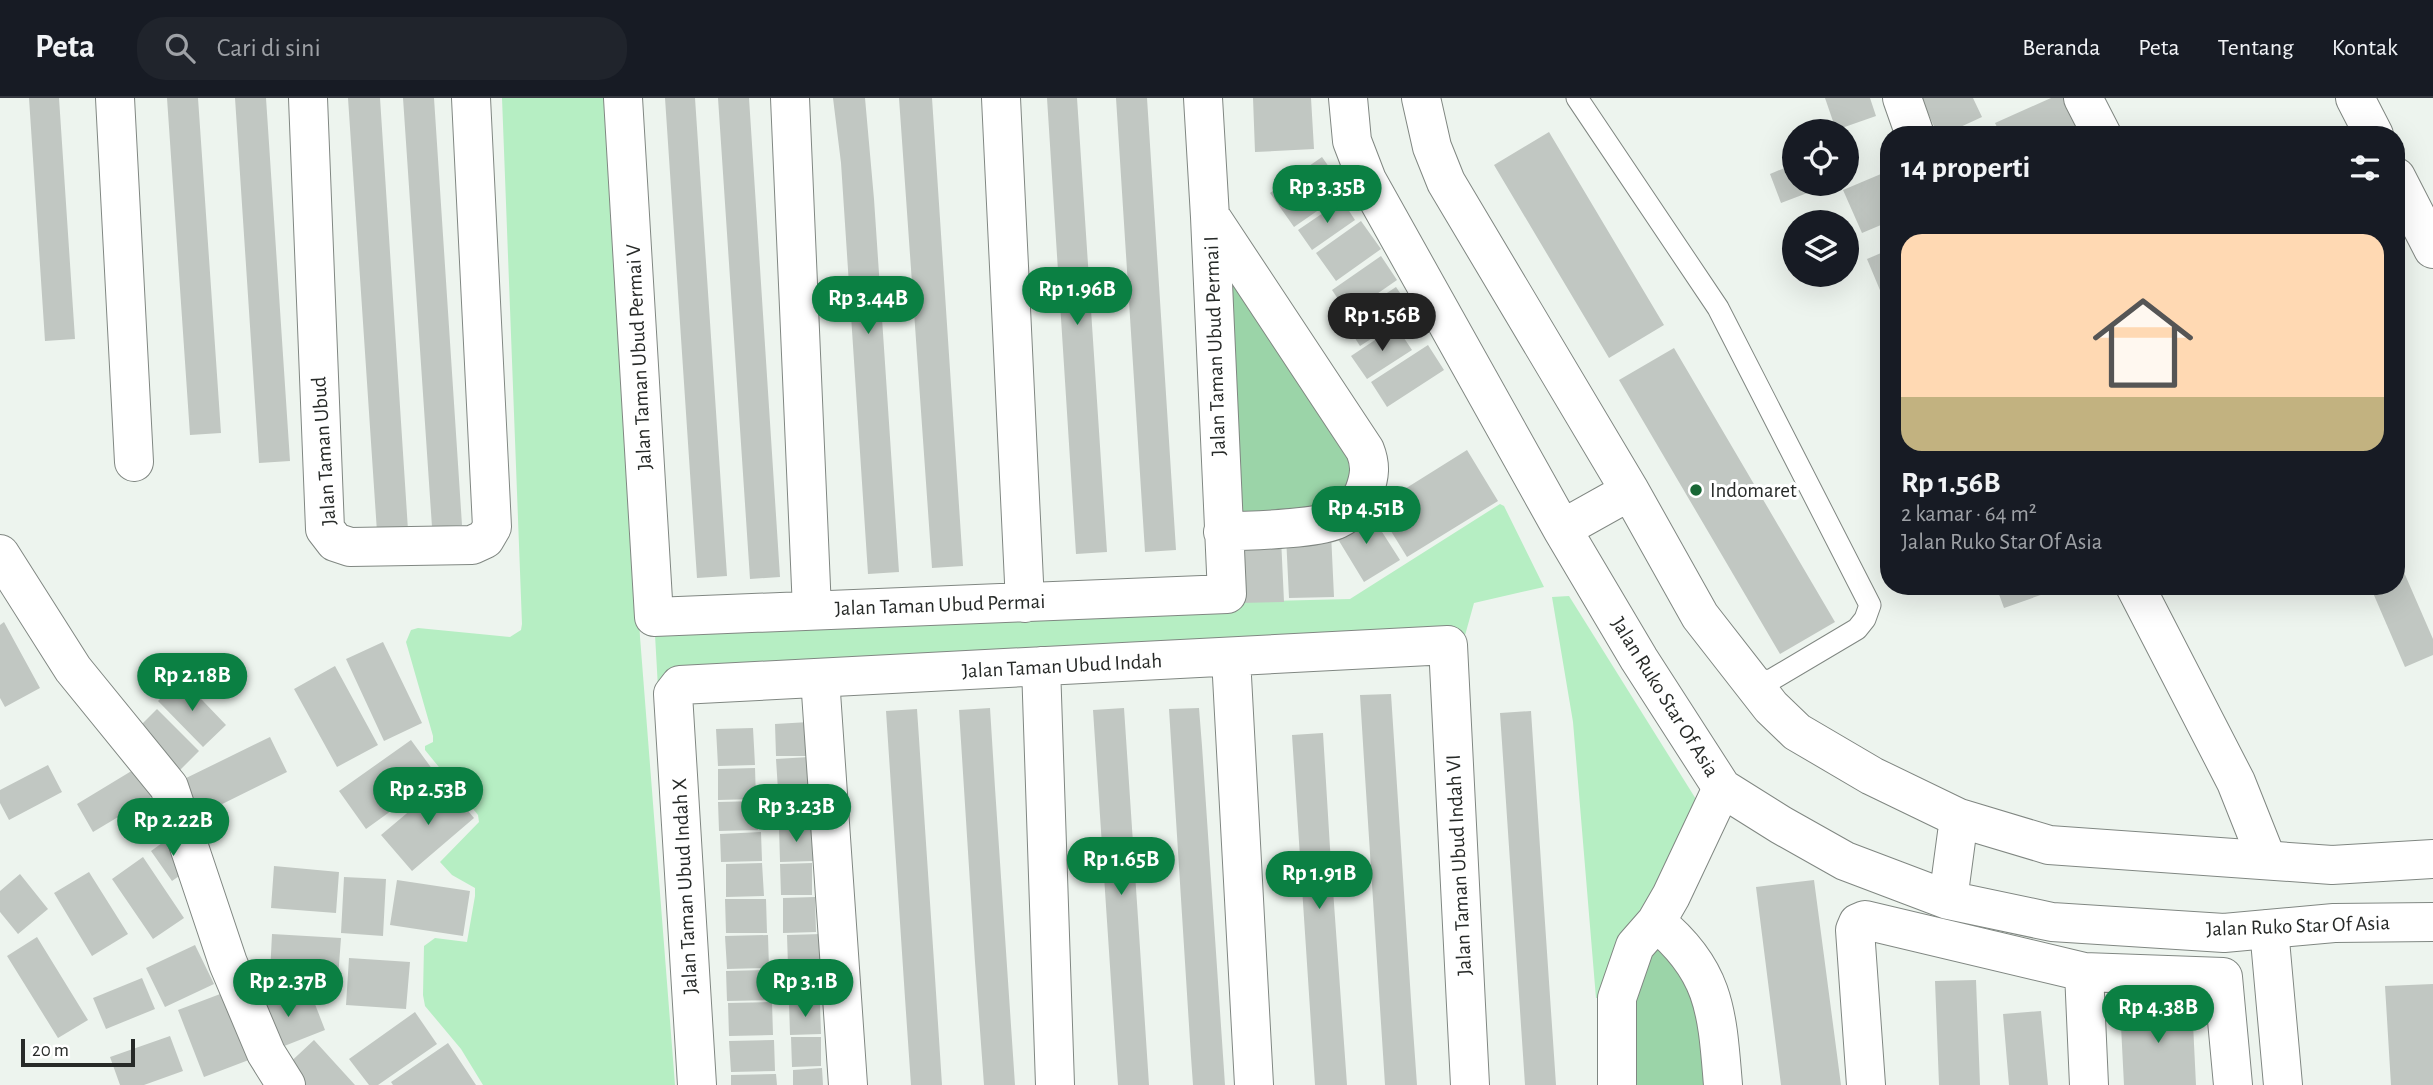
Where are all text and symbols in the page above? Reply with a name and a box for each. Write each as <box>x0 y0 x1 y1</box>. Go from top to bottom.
search box <box>137 17 627 80</box>
icon: search <box>161 29 199 67</box>
text: Peta <box>35 31 95 64</box>
text: Cari di sini <box>217 35 321 61</box>
text: Beranda <box>2022 36 2100 60</box>
text: Peta <box>2138 36 2180 60</box>
text: Tentang <box>2218 36 2294 60</box>
text: Kontak <box>2332 36 2398 60</box>
map controls <box>1782 119 1859 287</box>
button: locate <box>1782 119 1859 196</box>
icon: filters <box>2346 149 2384 187</box>
text: 14 properti <box>1901 153 2030 183</box>
pin: Rp 3.35B <box>1255 166 1399 225</box>
text: Rp 3.35B <box>1289 176 1365 199</box>
button: layers <box>1782 210 1859 287</box>
street label: Jalan Taman Ubud Permai I <box>1201 236 1229 456</box>
street label: Jalan Taman Ubud Permai V <box>623 243 655 470</box>
pin: Rp 1.96B <box>1005 268 1149 327</box>
pin: Rp 3.44B <box>796 276 940 336</box>
text: Rp 1.96B <box>1038 278 1116 301</box>
icon: home <box>2080 280 2206 406</box>
text: Rp 3.44B <box>828 287 908 310</box>
pin: Rp 1.56B <box>1310 294 1454 353</box>
text: Rp 1.56B <box>1344 304 1420 327</box>
street label: Jalan Taman Ubud <box>308 376 340 526</box>
text: Rp 1.56B <box>1901 468 2001 498</box>
place label: Indomaret <box>1710 480 1797 501</box>
marker: Indomaret <box>1688 482 1704 498</box>
pin: Rp 4.51B <box>1294 486 1438 546</box>
text: Rp 4.51B <box>1328 497 1404 520</box>
text: 2 kamar · 64 m² <box>1901 503 2037 526</box>
text: Jalan Ruko Star Of Asia <box>1901 531 2102 554</box>
street label: Jalan Taman Ubud Permai <box>834 591 1046 619</box>
street label: Jalan Ruko Star Of Asia <box>1607 613 1723 781</box>
street label: Jalan Taman Ubud Indah <box>961 650 1163 682</box>
pin: Rp 2.18B <box>120 654 264 713</box>
text: Rp 2.18B <box>153 664 231 687</box>
street label: Jalan Taman Ubud Indah VI <box>1443 754 1475 976</box>
pin: Rp 2.53B <box>356 768 500 827</box>
street label: Jalan Taman Ubud Indah X <box>669 777 701 995</box>
text: Rp 2.53B <box>389 778 467 801</box>
pin: Rp 3.23B <box>724 784 868 844</box>
text: Rp 3.23B <box>757 795 835 818</box>
pin: Rp 2.22B <box>101 798 245 858</box>
text: Rp 2.22B <box>133 809 213 832</box>
pin: Rp 1.65B <box>1049 838 1193 897</box>
text: Rp 1.65B <box>1083 848 1159 871</box>
pin: Rp 1.91B <box>1247 852 1391 911</box>
text: Rp 1.91B <box>1282 862 1356 885</box>
street label: Jalan Ruko Star Of Asia <box>2206 912 2391 940</box>
pin: Rp 2.37B <box>216 960 360 1019</box>
pin: Rp 3.1B <box>740 960 870 1019</box>
text: Rp 2.37B <box>249 970 327 993</box>
text: Rp 3.1B <box>772 970 838 993</box>
pin: Rp 4.38B <box>2086 986 2230 1045</box>
text: Rp 4.38B <box>2118 996 2198 1019</box>
scale bar <box>21 1036 135 1068</box>
text: 20 m <box>32 1041 69 1060</box>

